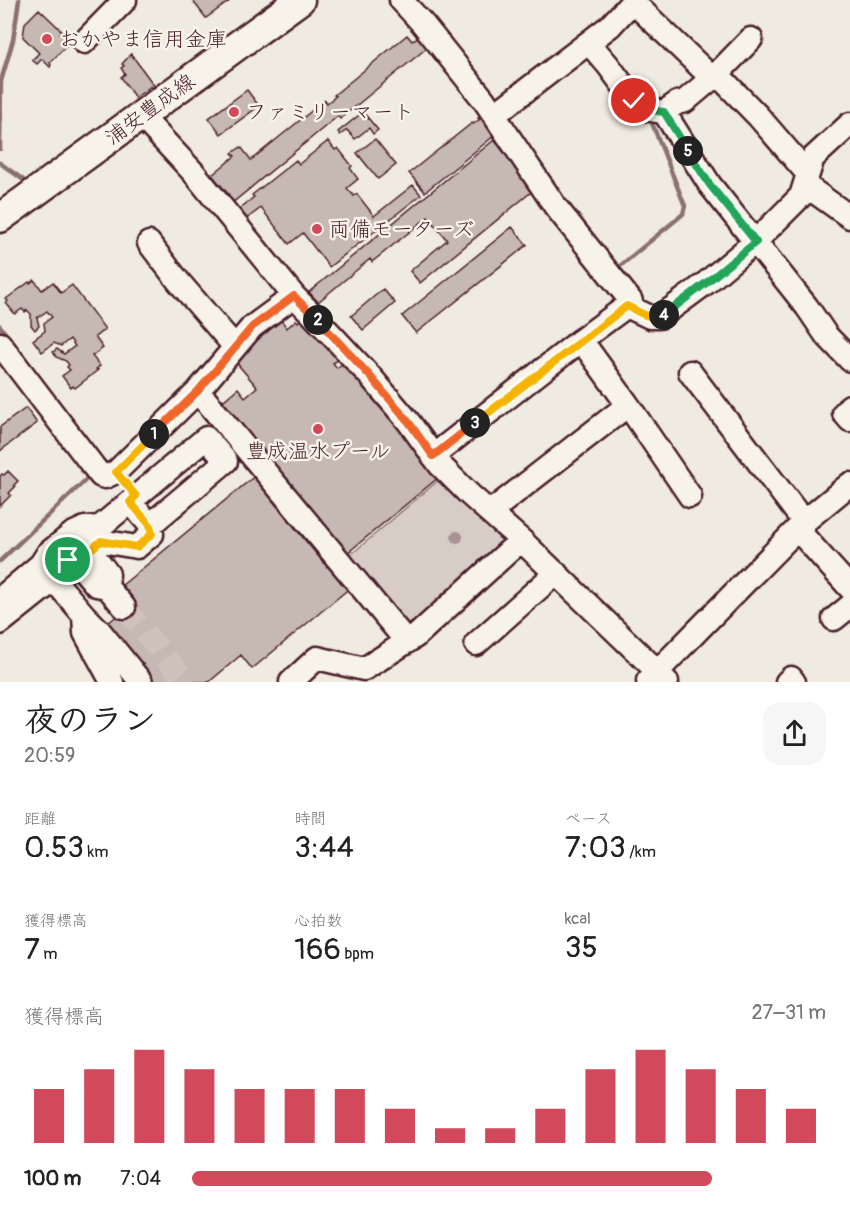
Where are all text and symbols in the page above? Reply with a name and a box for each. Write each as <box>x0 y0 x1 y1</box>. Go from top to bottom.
place label: おかやま信用金庫 <box>59 26 227 53</box>
marker: おかやま信用金庫 <box>40 32 54 46</box>
street label: 浦安豊成線 <box>100 68 201 151</box>
pin <box>608 75 659 126</box>
icon: check <box>617 84 650 117</box>
place label: ファミリーマート <box>246 99 414 126</box>
marker: ファミリーマート <box>227 105 241 119</box>
pin: 5 <box>673 136 703 166</box>
text: 5 <box>684 141 692 161</box>
place label: 両備モーターズ <box>329 216 474 243</box>
marker: 両備モーターズ <box>310 222 324 236</box>
pin: 4 <box>649 300 679 330</box>
pin: 2 <box>303 305 333 335</box>
text: 4 <box>659 305 669 325</box>
text: 2 <box>314 310 322 330</box>
pin: 3 <box>460 408 490 438</box>
text: 3 <box>471 413 479 433</box>
pin: 1 <box>139 419 169 449</box>
marker: 豊成温水プール <box>311 422 325 436</box>
text: 1 <box>151 424 157 444</box>
place label: 豊成温水プール <box>246 438 390 465</box>
pin <box>42 534 93 585</box>
icon: arrive <box>51 543 84 576</box>
text: 夜のラン <box>24 700 156 741</box>
button: share <box>763 702 826 765</box>
text: 20:59 <box>24 743 75 768</box>
text: 距離 <box>24 809 56 829</box>
text: 時間 <box>294 809 326 829</box>
text: ペース <box>565 809 612 829</box>
text: 0.53 <box>24 829 84 866</box>
text: 3:44 <box>294 829 354 866</box>
text: 7:03 <box>565 829 626 866</box>
text: km <box>84 842 108 862</box>
text: /km <box>626 842 656 862</box>
text: kcal <box>565 909 591 929</box>
text: 獲得標高 <box>24 911 88 931</box>
text: 心拍数 <box>294 911 342 931</box>
text: 35 <box>565 929 598 966</box>
text: 7 <box>24 931 40 968</box>
text: 166 <box>294 931 341 968</box>
text: m <box>40 944 58 964</box>
text: bpm <box>341 944 374 964</box>
text: 27–31 m <box>751 1000 826 1025</box>
text: 獲得標高 <box>24 1004 104 1029</box>
text: 100 m <box>24 1166 81 1191</box>
text: 7:04 <box>120 1166 161 1191</box>

